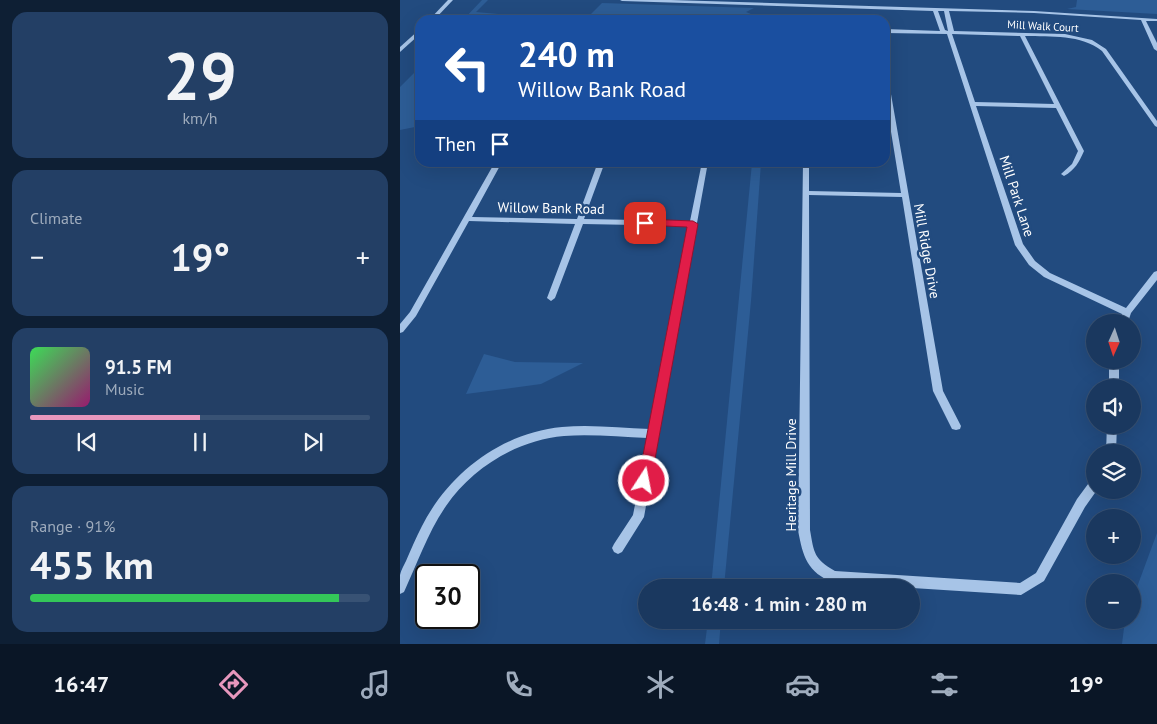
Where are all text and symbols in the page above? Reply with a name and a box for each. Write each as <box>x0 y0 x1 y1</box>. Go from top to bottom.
street label: Mill Walk Court <box>1007 17 1079 35</box>
text: 240 m <box>518 31 615 77</box>
text: 29 <box>163 33 237 117</box>
icon: left <box>435 35 500 100</box>
text: Willow Bank Road <box>518 75 686 103</box>
text: km/h <box>182 108 218 128</box>
icon: arrive <box>486 130 514 158</box>
text: Then <box>435 132 476 156</box>
street label: Mill Park Lane <box>995 153 1039 239</box>
street label: Willow Bank Road <box>497 198 605 218</box>
pin <box>624 202 666 244</box>
street label: Mill Ridge Drive <box>910 202 944 300</box>
text: Climate <box>30 208 82 228</box>
icon: arrive <box>631 209 659 237</box>
text: 19° <box>170 232 230 281</box>
text: − <box>30 238 44 275</box>
text: + <box>356 238 370 275</box>
north arrow <box>1086 314 1141 369</box>
map controls <box>1086 314 1141 629</box>
text: 91.5 FM <box>105 355 172 379</box>
text: Music <box>105 379 145 399</box>
button: sound <box>1086 379 1141 434</box>
street label: Heritage Mill Drive <box>782 418 800 532</box>
icon: previous <box>73 428 101 456</box>
icon: pause <box>186 428 214 456</box>
icon: next <box>299 428 327 456</box>
button: layers <box>1086 444 1141 499</box>
position arrow <box>617 454 669 506</box>
button: + <box>1086 509 1141 564</box>
text: Range · 91% <box>30 516 115 536</box>
text: 455 km <box>30 540 154 589</box>
speed limit sign: 30 <box>415 564 480 629</box>
button: − <box>1086 574 1141 629</box>
text: 16:48 · 1 min · 280 m <box>691 592 867 616</box>
icon: directions <box>216 667 251 702</box>
icon: music <box>358 667 393 702</box>
icon: phone <box>501 667 536 702</box>
icon: climate <box>643 667 678 702</box>
icon: car <box>785 667 820 702</box>
icon: filters <box>927 667 962 702</box>
text: 16:47 <box>54 670 109 698</box>
text: 19° <box>1069 670 1103 698</box>

